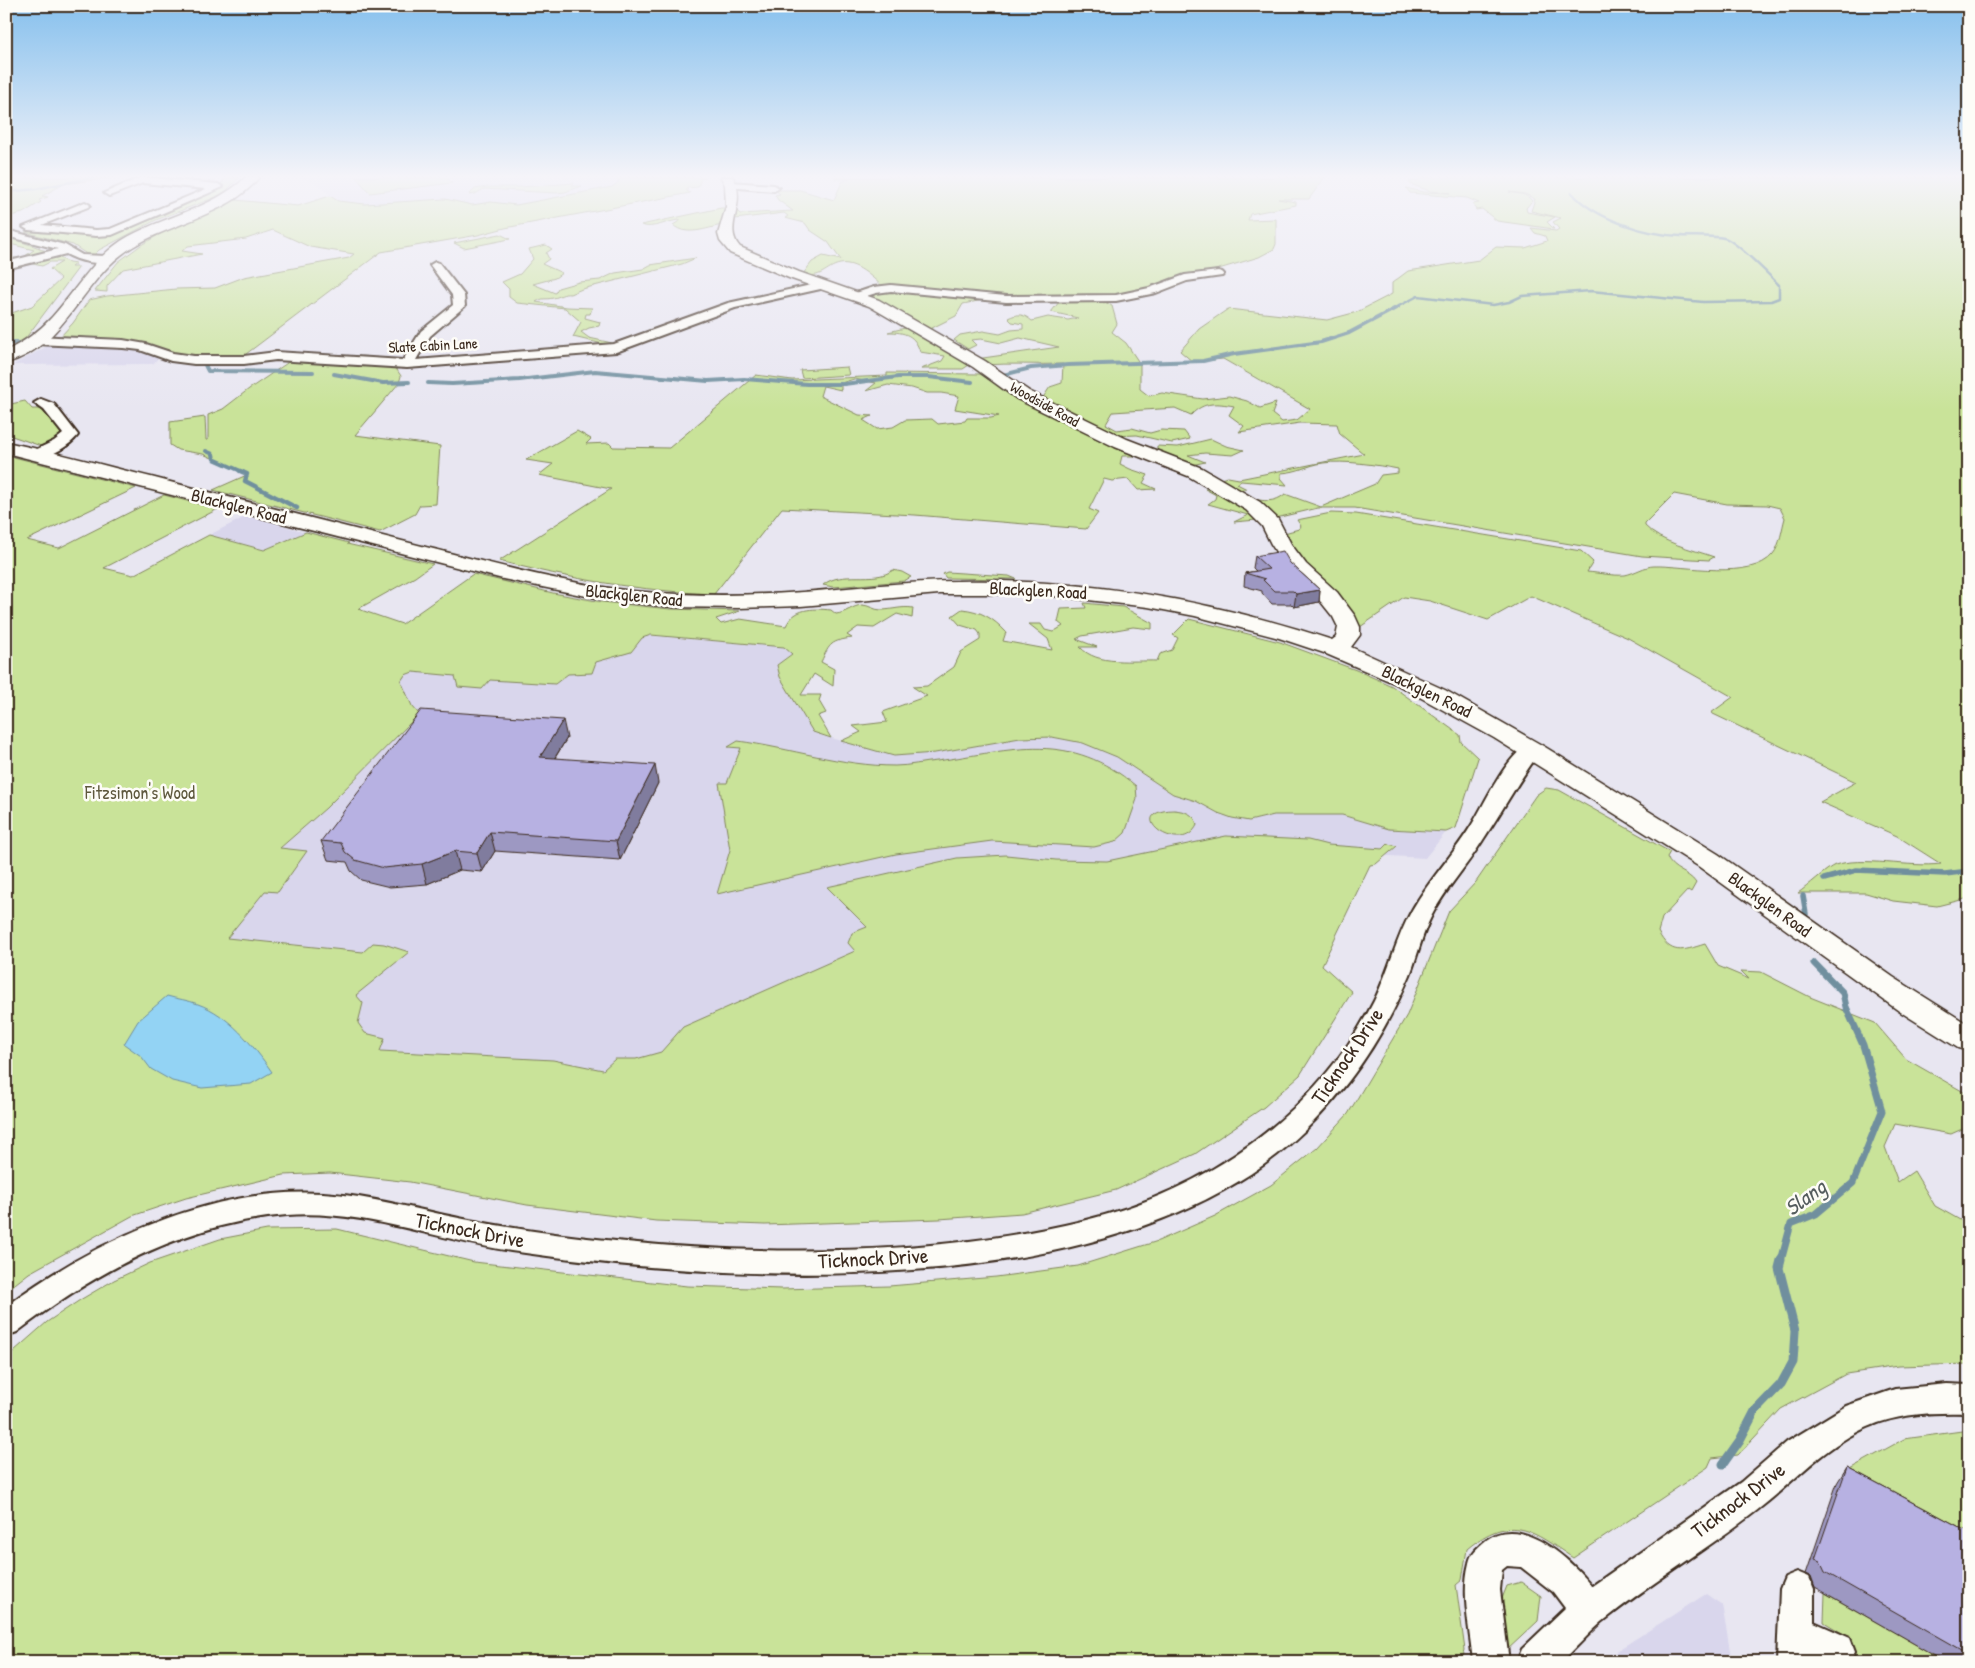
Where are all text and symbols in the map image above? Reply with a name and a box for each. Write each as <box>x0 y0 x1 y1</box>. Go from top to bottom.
street label: Slate Cabin Lane <box>388 332 478 358</box>
street label: Woodside Road <box>1007 376 1084 432</box>
street label: Blackglen Road <box>189 482 289 530</box>
street label: Blackglen Road <box>989 575 1087 605</box>
street label: Blackglen Road <box>584 577 684 613</box>
street label: Blackglen Road <box>1378 658 1476 724</box>
park label: Fitzsimon's Wood <box>84 780 195 805</box>
street label: Blackglen Road <box>1723 865 1817 943</box>
street label: Ticknock Drive <box>1304 1002 1390 1110</box>
water label: Slang <box>1778 1171 1833 1222</box>
street label: Ticknock Drive <box>413 1205 527 1255</box>
street label: Ticknock Drive <box>817 1241 929 1275</box>
street label: Ticknock Drive <box>1685 1455 1791 1545</box>

